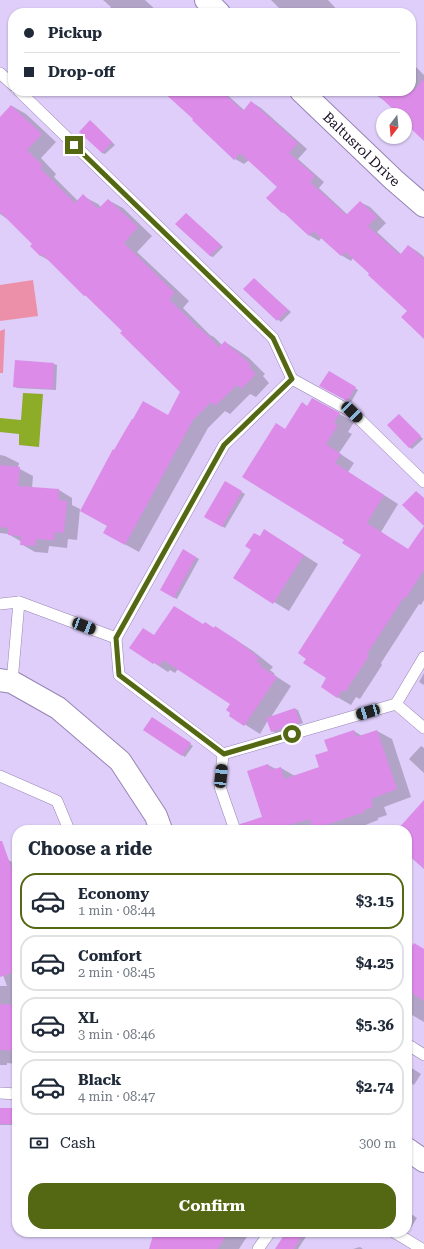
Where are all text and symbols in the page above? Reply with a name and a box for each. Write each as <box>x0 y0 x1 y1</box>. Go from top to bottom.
text: Pickup <box>48 24 102 42</box>
text: Drop-off <box>48 63 115 81</box>
north arrow <box>376 108 412 144</box>
map controls <box>376 108 412 144</box>
street label: Baltusrol Drive <box>320 109 404 190</box>
route end <box>65 136 83 154</box>
car <box>339 399 365 425</box>
car <box>71 616 97 636</box>
car <box>355 703 381 721</box>
route start <box>283 725 301 743</box>
car <box>214 763 228 789</box>
text: Choose a ride <box>28 838 152 859</box>
icon: car <box>30 883 66 919</box>
text: Economy <box>78 885 149 903</box>
text: $3.15 <box>356 892 394 910</box>
text: 1 min · 08:44 <box>78 903 155 918</box>
icon: car <box>30 945 66 981</box>
text: Comfort <box>78 947 142 965</box>
text: $4.25 <box>356 954 394 972</box>
text: 2 min · 08:45 <box>78 965 155 980</box>
icon: car <box>30 1007 66 1043</box>
text: XL <box>78 1009 99 1027</box>
text: $5.36 <box>356 1016 394 1034</box>
text: 3 min · 08:46 <box>78 1027 155 1042</box>
icon: car <box>30 1069 66 1105</box>
text: Black <box>78 1071 121 1089</box>
text: $2.74 <box>356 1078 394 1096</box>
text: 4 min · 08:47 <box>78 1089 155 1104</box>
icon: cash <box>28 1132 50 1154</box>
text: Cash <box>60 1134 96 1152</box>
text: 300 m <box>359 1136 396 1151</box>
button: Confirm <box>28 1183 396 1229</box>

